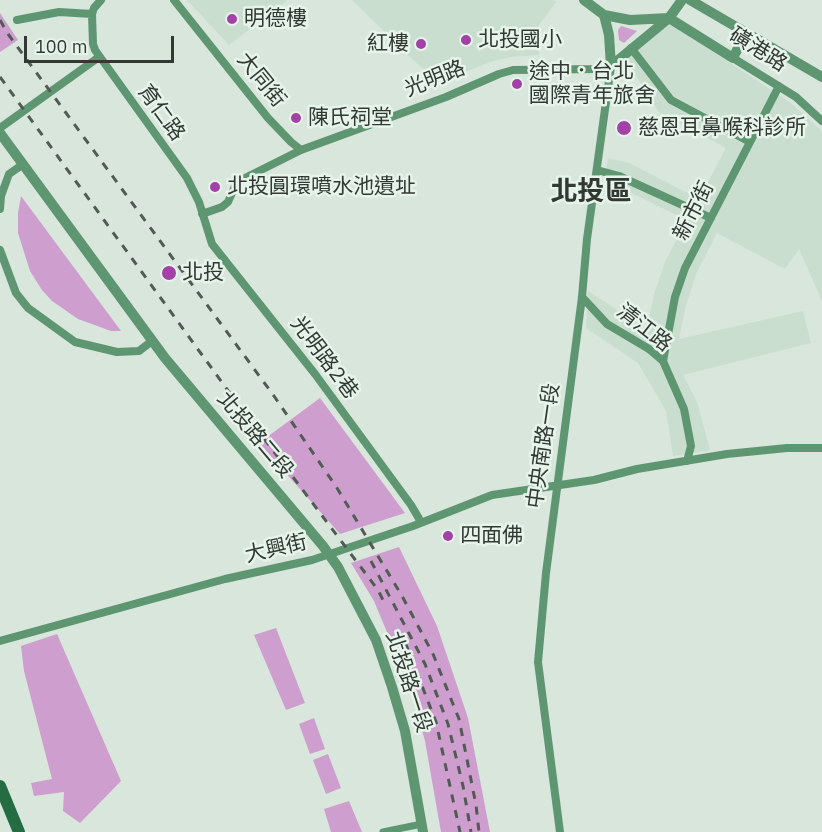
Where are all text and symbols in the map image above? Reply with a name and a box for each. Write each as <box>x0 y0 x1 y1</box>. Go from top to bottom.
place label: 明德樓 <box>244 6 307 32</box>
marker: 明德樓 <box>225 12 239 26</box>
street label: 磺港路 <box>725 23 791 77</box>
scale bar <box>27 24 177 62</box>
place label: 北投國小 <box>478 27 562 53</box>
place label: 紅樓 <box>367 31 409 57</box>
marker: 北投國小 <box>459 33 473 47</box>
text: 100 m <box>35 35 87 58</box>
marker: 紅樓 <box>414 37 428 51</box>
street label: 大同街 <box>231 48 291 112</box>
street label: 光明路 <box>401 56 469 102</box>
place label: 途中．台北 國際青年旅舍 <box>529 59 655 109</box>
marker: 途中．台北 國際青年旅舍 <box>510 77 524 91</box>
street label: 育仁路 <box>132 80 190 146</box>
place label: 陳氏祠堂 <box>308 105 392 131</box>
marker: 陳氏祠堂 <box>289 111 303 125</box>
place label: 慈恩耳鼻喉科診所 <box>638 115 806 141</box>
marker: 慈恩耳鼻喉科診所 <box>615 119 633 137</box>
place label: 北投圓環噴水池遺址 <box>227 174 416 200</box>
district label: 北投區 <box>551 176 631 208</box>
street label: 新市街 <box>668 177 720 245</box>
marker: 北投圓環噴水池遺址 <box>208 180 222 194</box>
place label: 北投 <box>182 260 224 286</box>
marker: 北投 <box>160 264 178 282</box>
street label: 清江路 <box>611 299 677 357</box>
street label: 光明路2巷 <box>285 312 363 404</box>
street label: 中央南路一段 <box>523 382 565 510</box>
street label: 北投路二段 <box>212 387 298 483</box>
place label: 四面佛 <box>460 523 523 549</box>
marker: 四面佛 <box>441 529 455 543</box>
street label: 大興街 <box>242 530 310 568</box>
street label: 北投路一段 <box>380 628 436 736</box>

